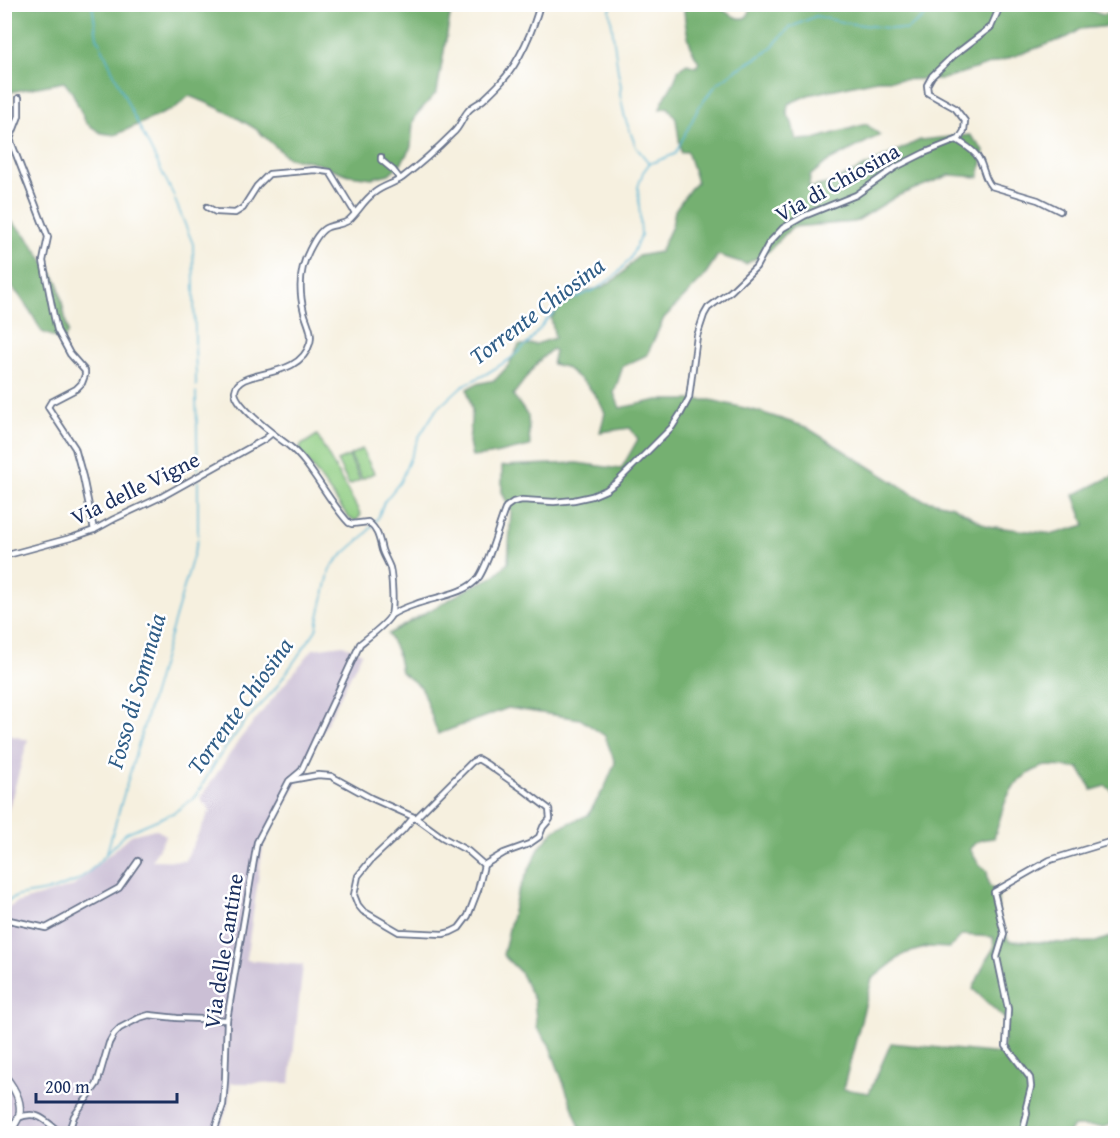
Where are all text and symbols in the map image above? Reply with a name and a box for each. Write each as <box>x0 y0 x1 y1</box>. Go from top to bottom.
street label: Via di Chiosina <box>769 134 906 229</box>
water label: Torrente Chiosina <box>462 248 612 373</box>
street label: Via delle Vigne <box>65 443 205 533</box>
water label: Fosso di Sommaia <box>96 609 174 773</box>
water label: Torrente Chiosina <box>178 630 301 781</box>
street label: Via delle Cantine <box>195 871 251 1031</box>
scale bar <box>36 1066 177 1104</box>
text: 200 m <box>45 1073 90 1100</box>

